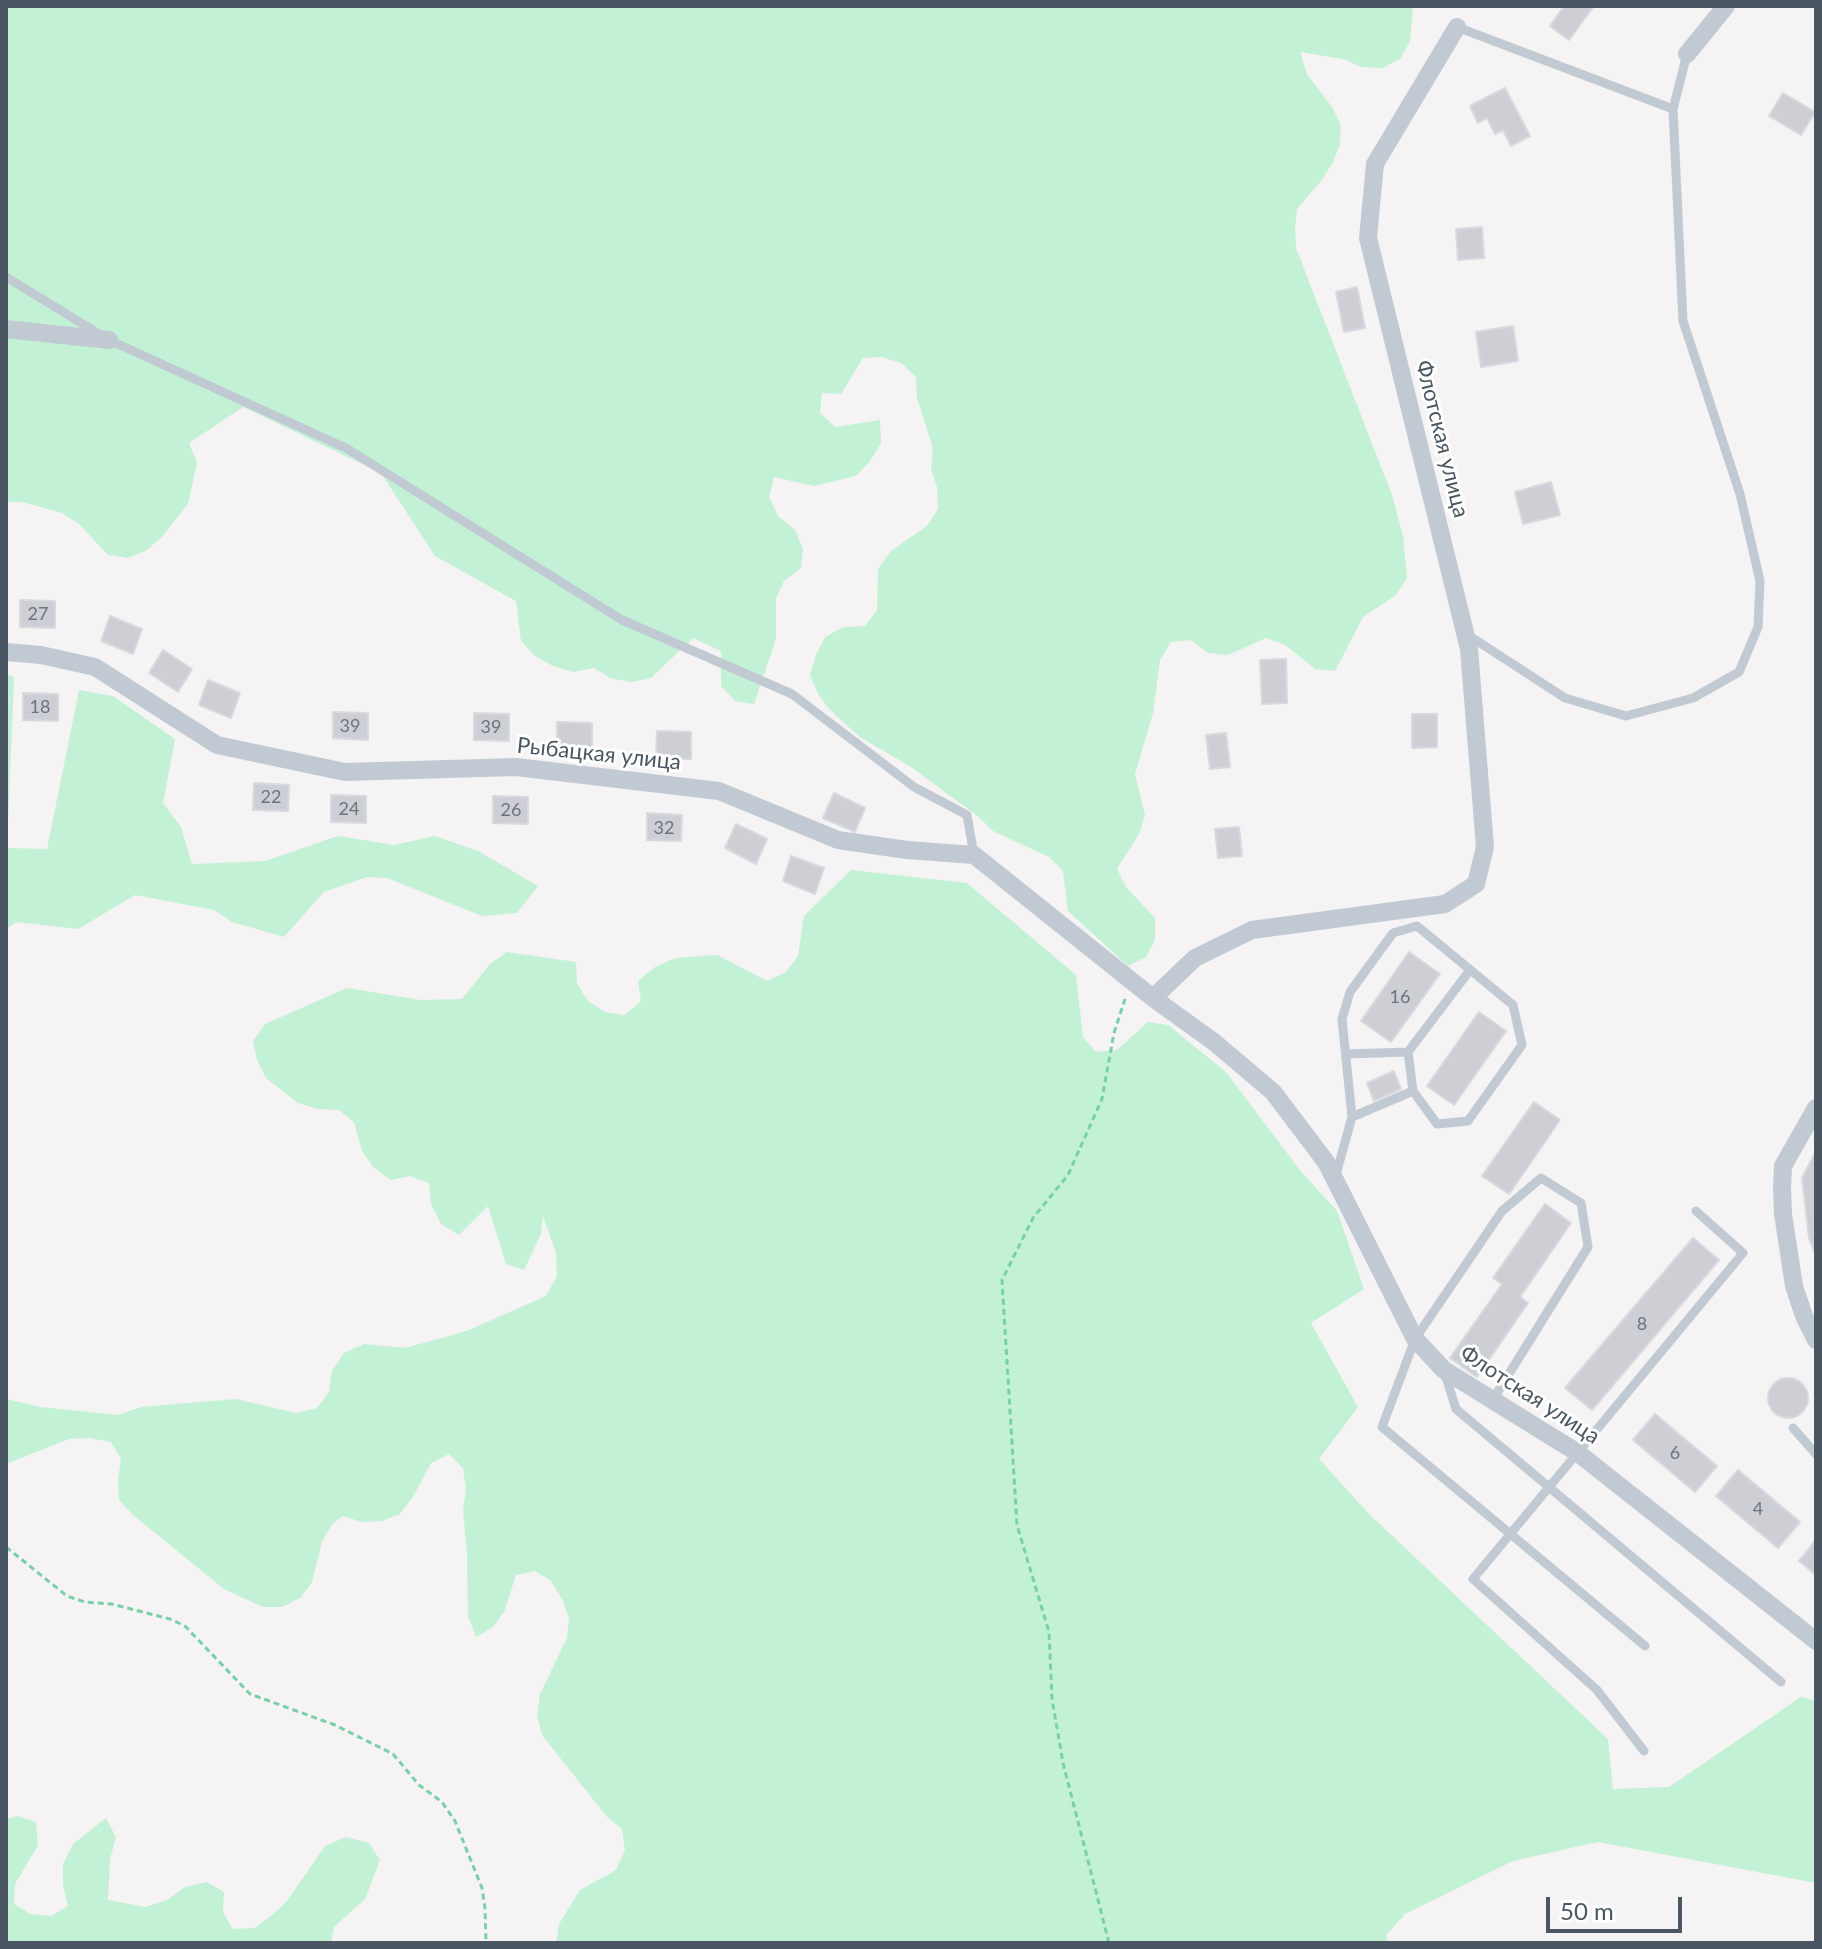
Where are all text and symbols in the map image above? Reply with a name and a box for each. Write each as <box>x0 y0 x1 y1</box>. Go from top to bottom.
street label: Флотская улица <box>1410 358 1474 520</box>
house number: 27 <box>28 603 48 625</box>
house number: 18 <box>30 696 50 718</box>
house number: 39 <box>340 715 360 737</box>
house number: 39 <box>481 716 501 738</box>
street label: Рыбацкая улица <box>516 732 682 776</box>
house number: 22 <box>261 786 281 808</box>
house number: 24 <box>339 798 359 820</box>
house number: 26 <box>501 799 521 821</box>
house number: 32 <box>654 817 674 839</box>
house number: 16 <box>1390 986 1410 1008</box>
house number: 8 <box>1637 1313 1647 1335</box>
street label: Флотская улица <box>1455 1340 1605 1450</box>
house number: 6 <box>1670 1442 1680 1464</box>
house number: 4 <box>1753 1498 1763 1520</box>
scale bar <box>1550 1881 1686 1931</box>
text: 50 m <box>1560 1896 1614 1925</box>

